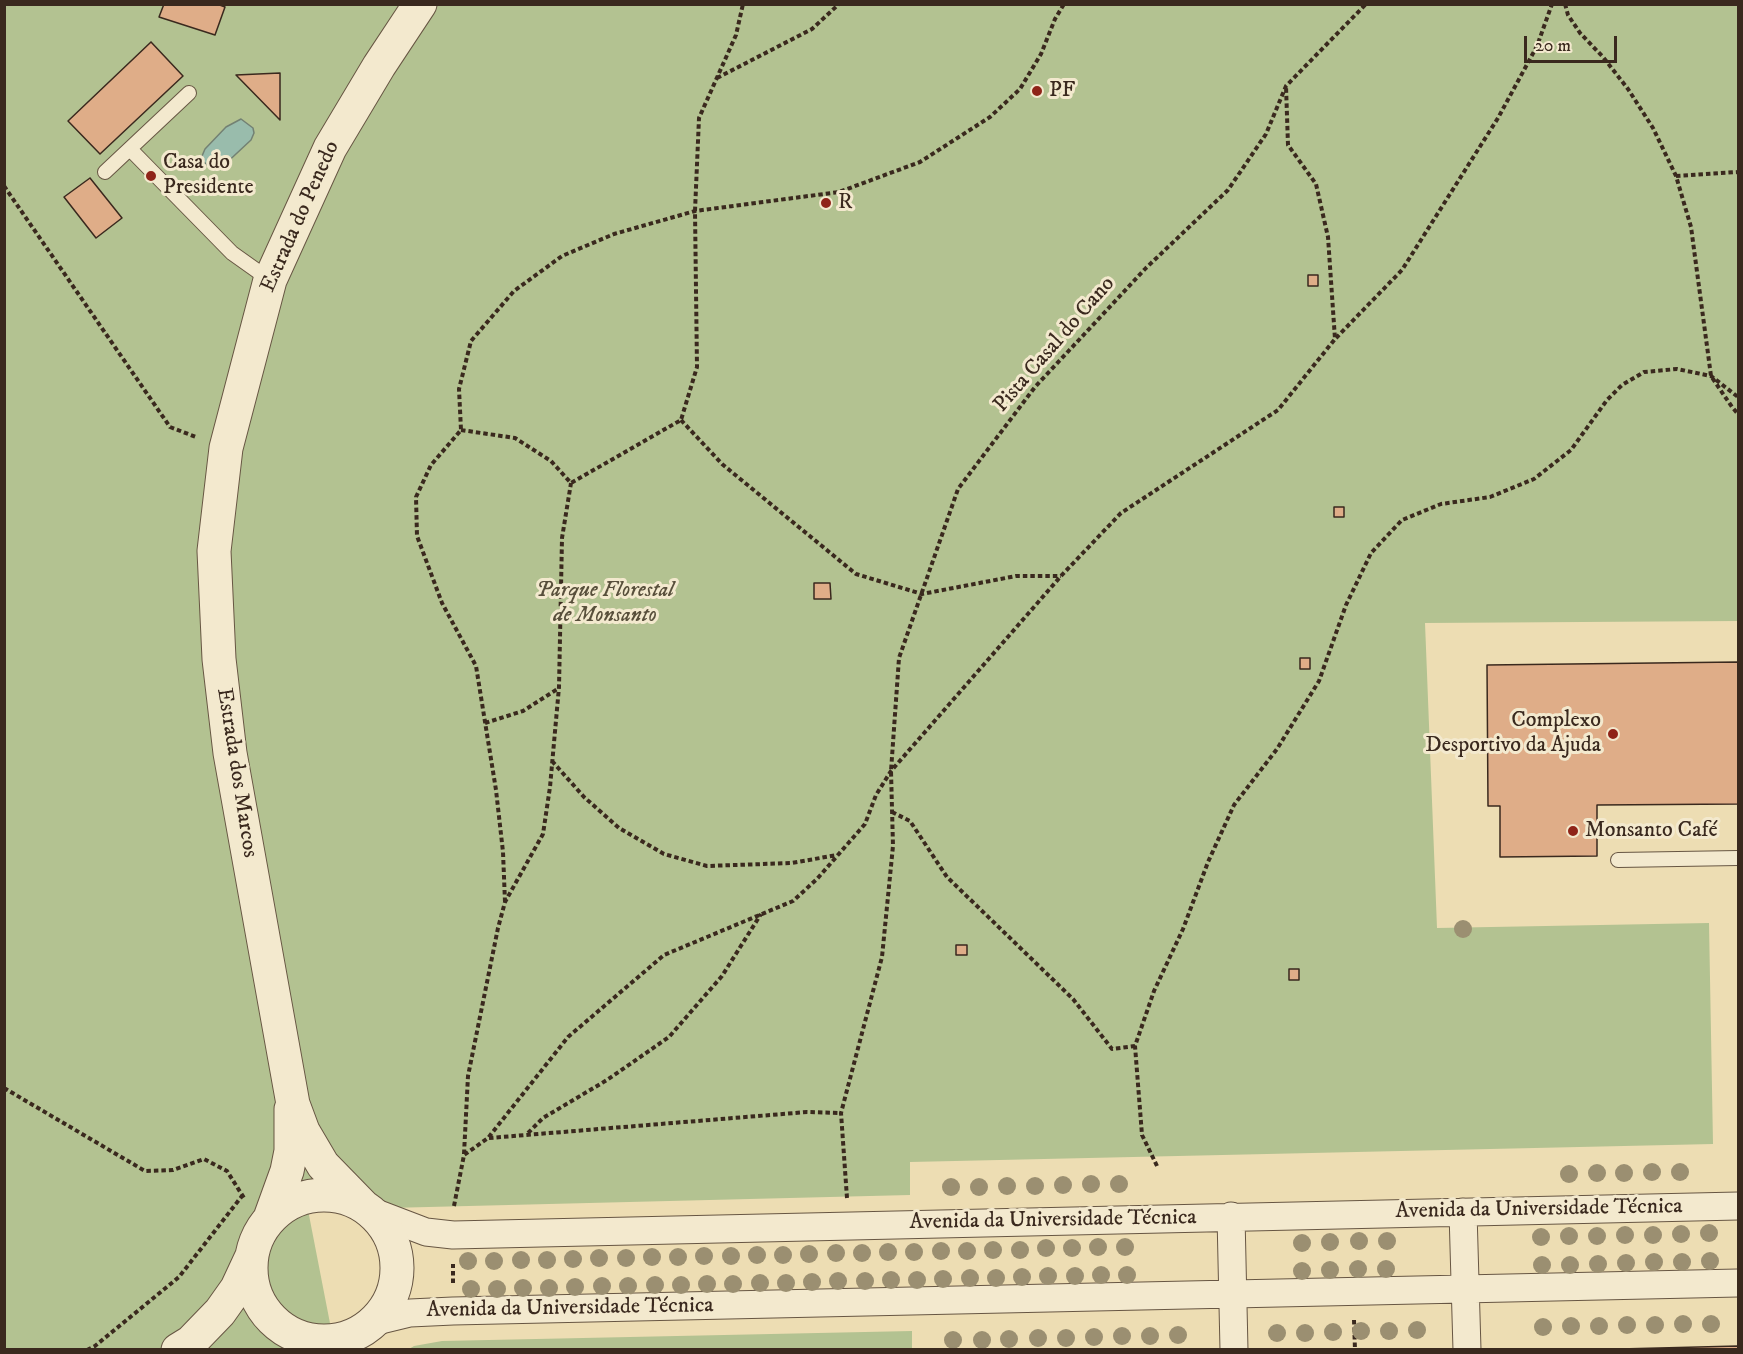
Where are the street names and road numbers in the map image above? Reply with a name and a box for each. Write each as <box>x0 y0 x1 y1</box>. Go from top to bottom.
street label: Estrada do Penedo <box>256 137 346 297</box>
street label: Pista Casal do Cano <box>989 272 1121 418</box>
street label: Estrada dos Marcos <box>210 686 262 860</box>
street label: Avenida da Universidade Técnica <box>1395 1194 1683 1226</box>
street label: Avenida da Universidade Técnica <box>909 1205 1197 1237</box>
street label: Avenida da Universidade Técnica <box>426 1293 714 1325</box>

